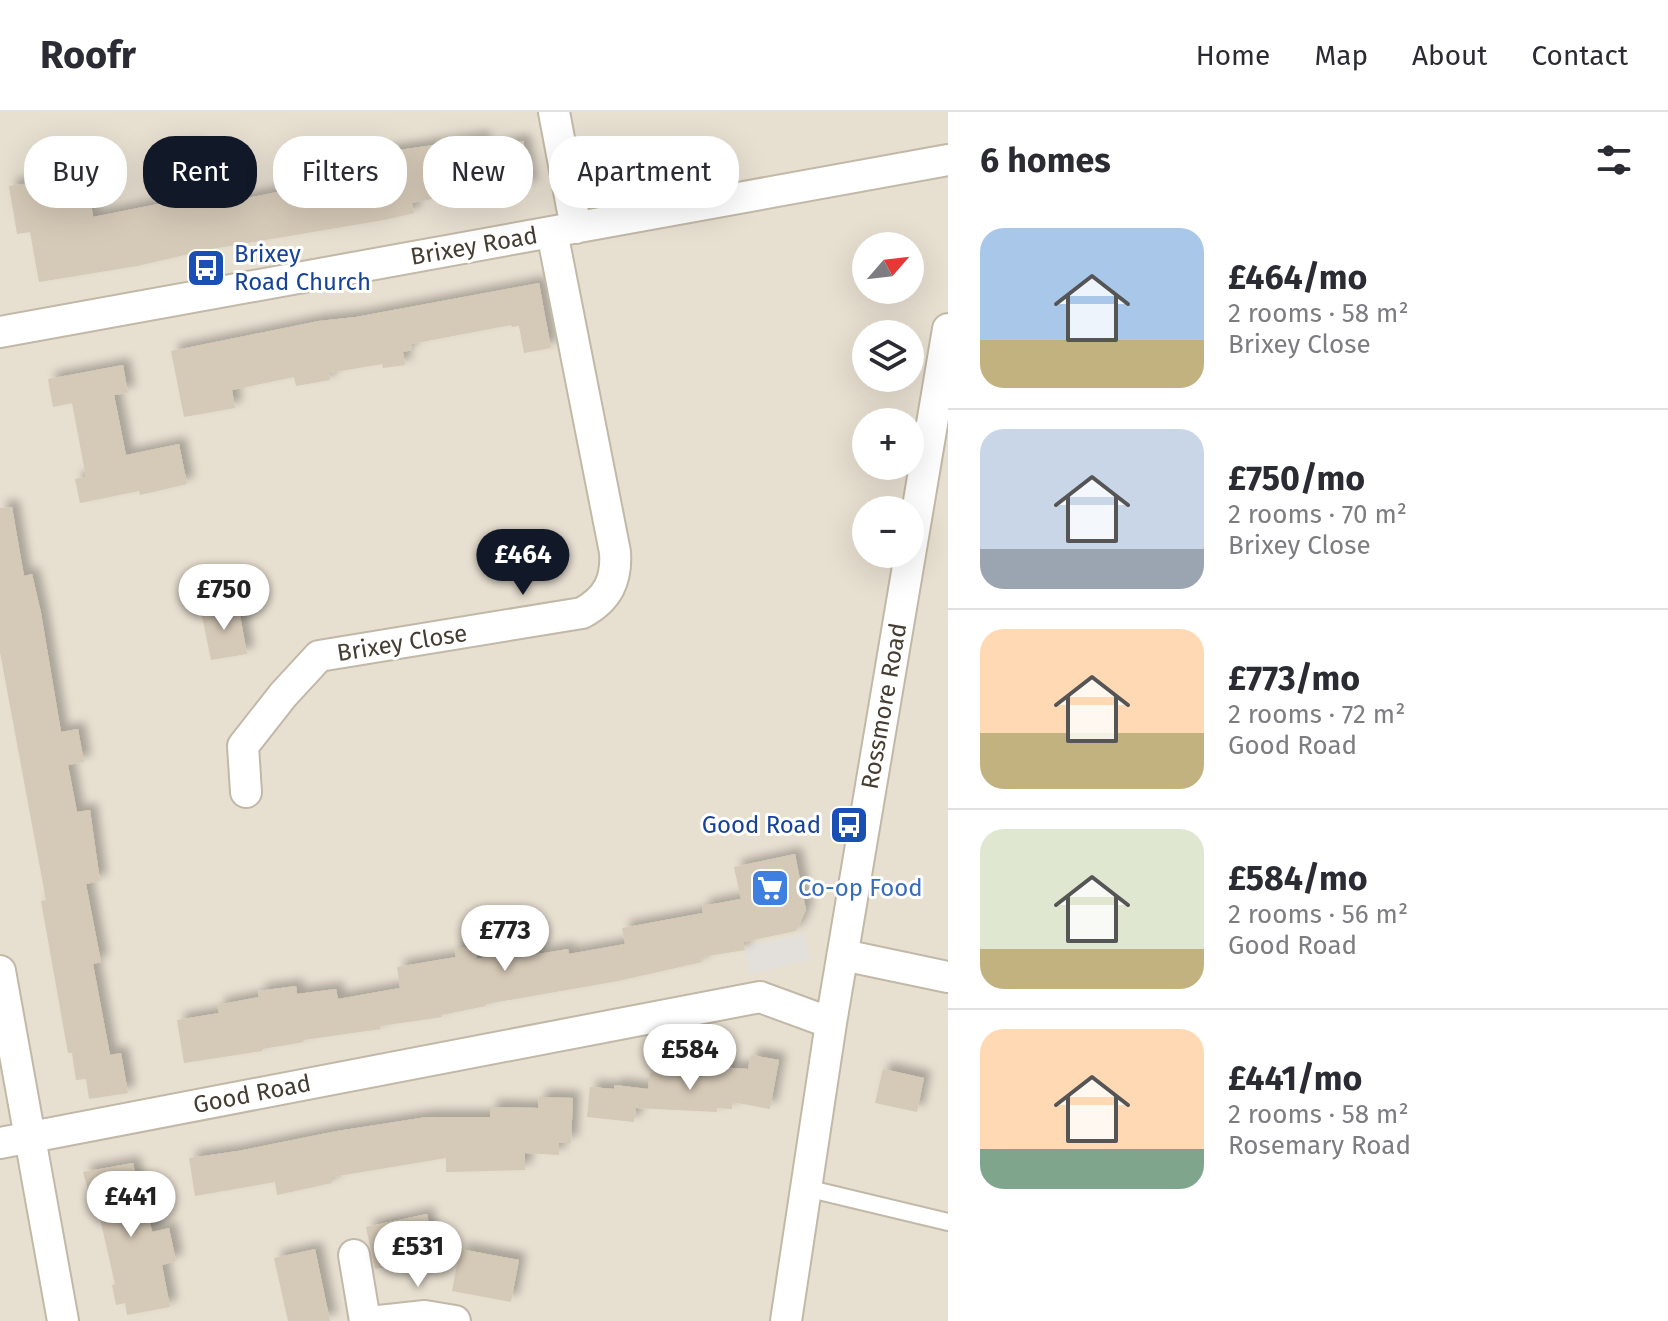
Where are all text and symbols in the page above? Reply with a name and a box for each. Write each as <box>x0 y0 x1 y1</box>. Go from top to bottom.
text: Roofr <box>40 32 136 78</box>
text: Home <box>1196 39 1270 72</box>
text: Map <box>1314 39 1368 72</box>
text: About <box>1412 39 1487 72</box>
text: Contact <box>1531 39 1628 72</box>
chip: Buy <box>24 136 127 208</box>
chip: Rent <box>143 136 257 208</box>
chip: Filters <box>273 136 407 208</box>
chip: New <box>423 136 533 208</box>
chip: Apartment <box>549 136 739 208</box>
icon: filters <box>1592 138 1636 182</box>
text: 6 homes <box>980 140 1111 181</box>
street label: Brixey Road <box>408 221 540 271</box>
north arrow <box>852 232 924 304</box>
map controls <box>852 232 924 568</box>
place label: Brixey Road Church <box>234 240 371 296</box>
bus stop icon: Brixey Road Church <box>185 247 227 289</box>
text: £464/mo <box>1228 257 1367 298</box>
icon: home <box>1044 260 1140 356</box>
text: 2 rooms · 58 m² <box>1228 298 1409 329</box>
button: layers <box>852 320 924 392</box>
text: Brixey Close <box>1228 329 1371 360</box>
button: + <box>852 408 924 480</box>
text: £750/mo <box>1228 458 1365 499</box>
icon: home <box>1044 461 1140 557</box>
button: − <box>852 496 924 568</box>
text: 2 rooms · 70 m² <box>1228 499 1407 530</box>
pin: £464 <box>476 529 570 597</box>
text: Brixey Close <box>1228 530 1371 561</box>
text: £464 <box>494 539 552 570</box>
pin: £750 <box>177 564 271 632</box>
text: £750 <box>196 574 252 605</box>
street label: Brixey Close <box>335 619 469 667</box>
street label: Rossmore Road <box>856 621 912 791</box>
text: £773/mo <box>1228 658 1360 699</box>
icon: home <box>1044 661 1140 757</box>
text: 2 rooms · 72 m² <box>1228 699 1405 730</box>
text: Good Road <box>1228 730 1357 761</box>
bus stop icon: Good Road <box>828 804 870 846</box>
place label: Good Road <box>702 811 821 839</box>
text: £584/mo <box>1228 858 1368 899</box>
icon: home <box>1044 861 1140 957</box>
supermarket icon: Co-op Food <box>749 867 791 909</box>
place label: Co-op Food <box>798 874 923 902</box>
text: 2 rooms · 56 m² <box>1228 899 1408 930</box>
pin: £773 <box>458 905 552 973</box>
text: £773 <box>479 915 531 946</box>
text: Good Road <box>1228 930 1357 961</box>
pin: £584 <box>643 1024 737 1092</box>
text: £584 <box>661 1034 719 1065</box>
text: £441/mo <box>1228 1058 1362 1099</box>
icon: home <box>1044 1061 1140 1157</box>
street label: Good Road <box>191 1069 313 1119</box>
text: 2 rooms · 58 m² <box>1228 1099 1409 1130</box>
text: Rosemary Road <box>1228 1130 1411 1161</box>
pin: £441 <box>84 1171 178 1239</box>
text: £441 <box>105 1181 157 1212</box>
pin: £531 <box>371 1221 465 1289</box>
text: £531 <box>392 1231 444 1262</box>

